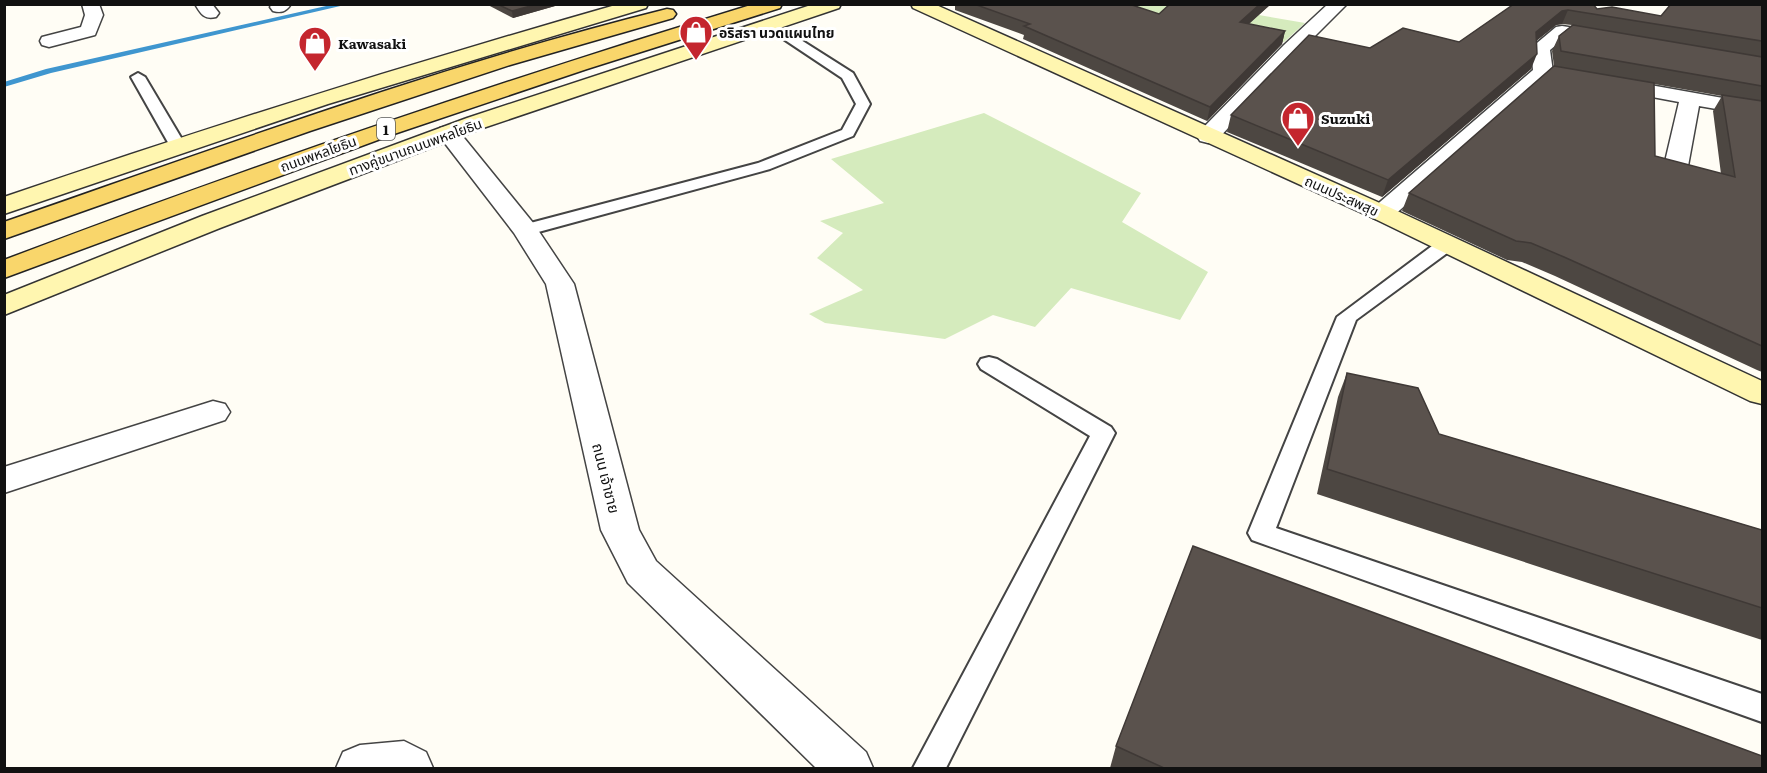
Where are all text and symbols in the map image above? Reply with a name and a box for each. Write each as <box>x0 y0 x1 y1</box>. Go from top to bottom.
shop icon: อริสรา นวดแผนไทย <box>678 14 714 61</box>
place label: อริสรา นวดแผนไทย <box>719 22 834 42</box>
shop icon: Kawasaki <box>297 25 333 72</box>
place label: Kawasaki <box>338 33 406 53</box>
shop icon: Suzuki <box>1280 100 1316 147</box>
place label: Suzuki <box>1321 108 1370 128</box>
street label: ทางคู่ขนานถนนพหลโยธิน <box>345 113 485 179</box>
road number: 1 <box>377 118 395 140</box>
street label: ถนนพหลโยธิน <box>277 130 359 176</box>
street label: ถนนประสพสุข <box>1302 170 1382 220</box>
street label: ถนน เจ้าชาย <box>587 440 627 516</box>

